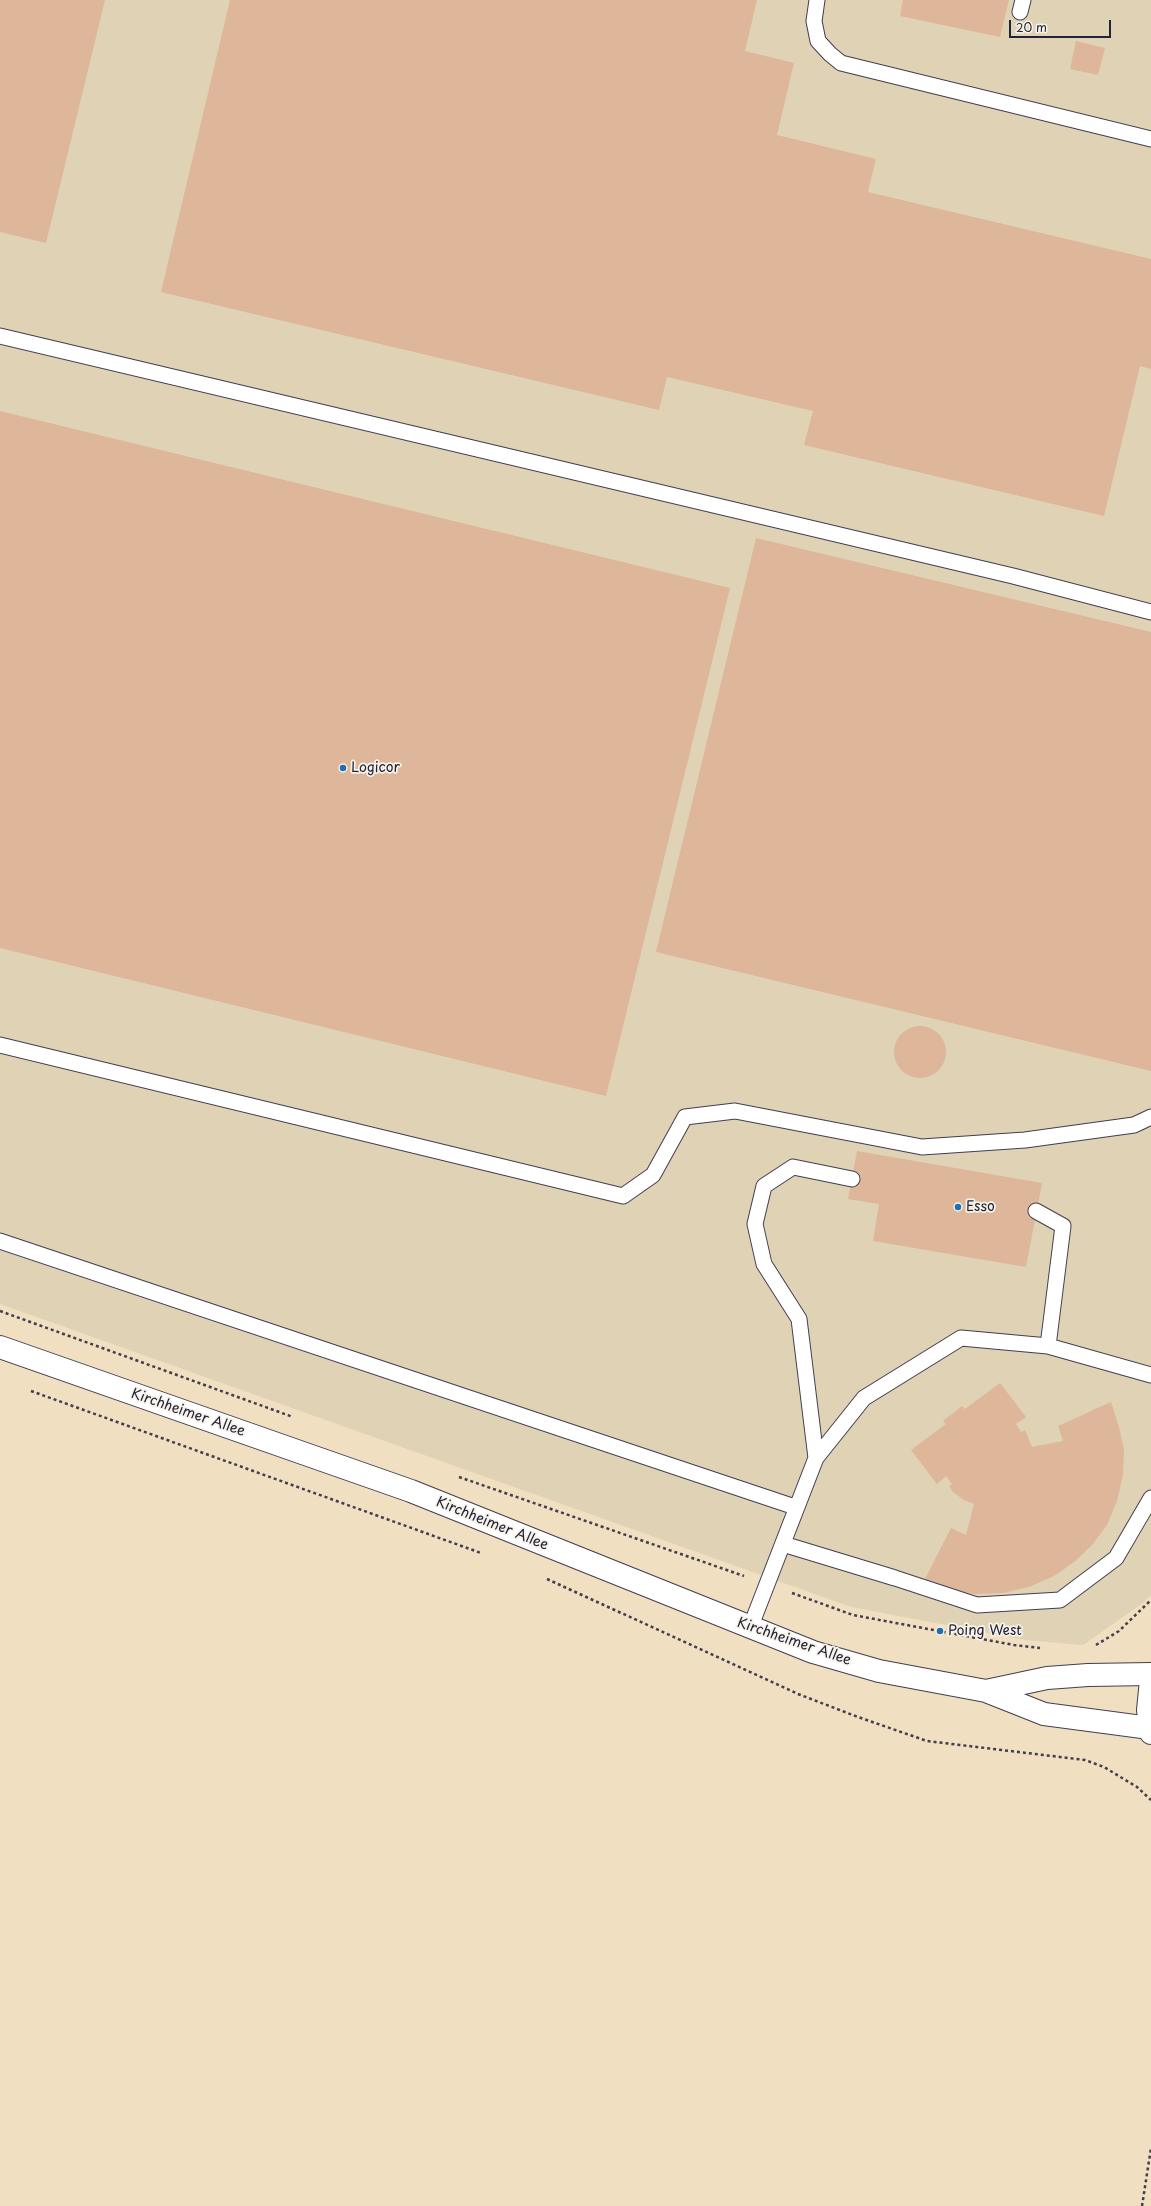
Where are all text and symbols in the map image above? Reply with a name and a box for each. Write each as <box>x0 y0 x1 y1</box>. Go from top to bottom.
scale bar <box>1011 12 1113 38</box>
text: 20 m <box>1016 18 1047 36</box>
place label: Logicor <box>351 760 400 776</box>
marker: Logicor <box>338 763 348 773</box>
place label: Esso <box>966 1199 995 1215</box>
marker: Esso <box>953 1202 963 1212</box>
street label: Kirchheimer Allee <box>129 1386 247 1440</box>
street label: Kirchheimer Allee <box>433 1494 551 1554</box>
street label: Kirchheimer Allee <box>735 1615 853 1669</box>
place label: Poing West <box>948 1623 1022 1639</box>
marker: Poing West <box>935 1626 945 1636</box>

